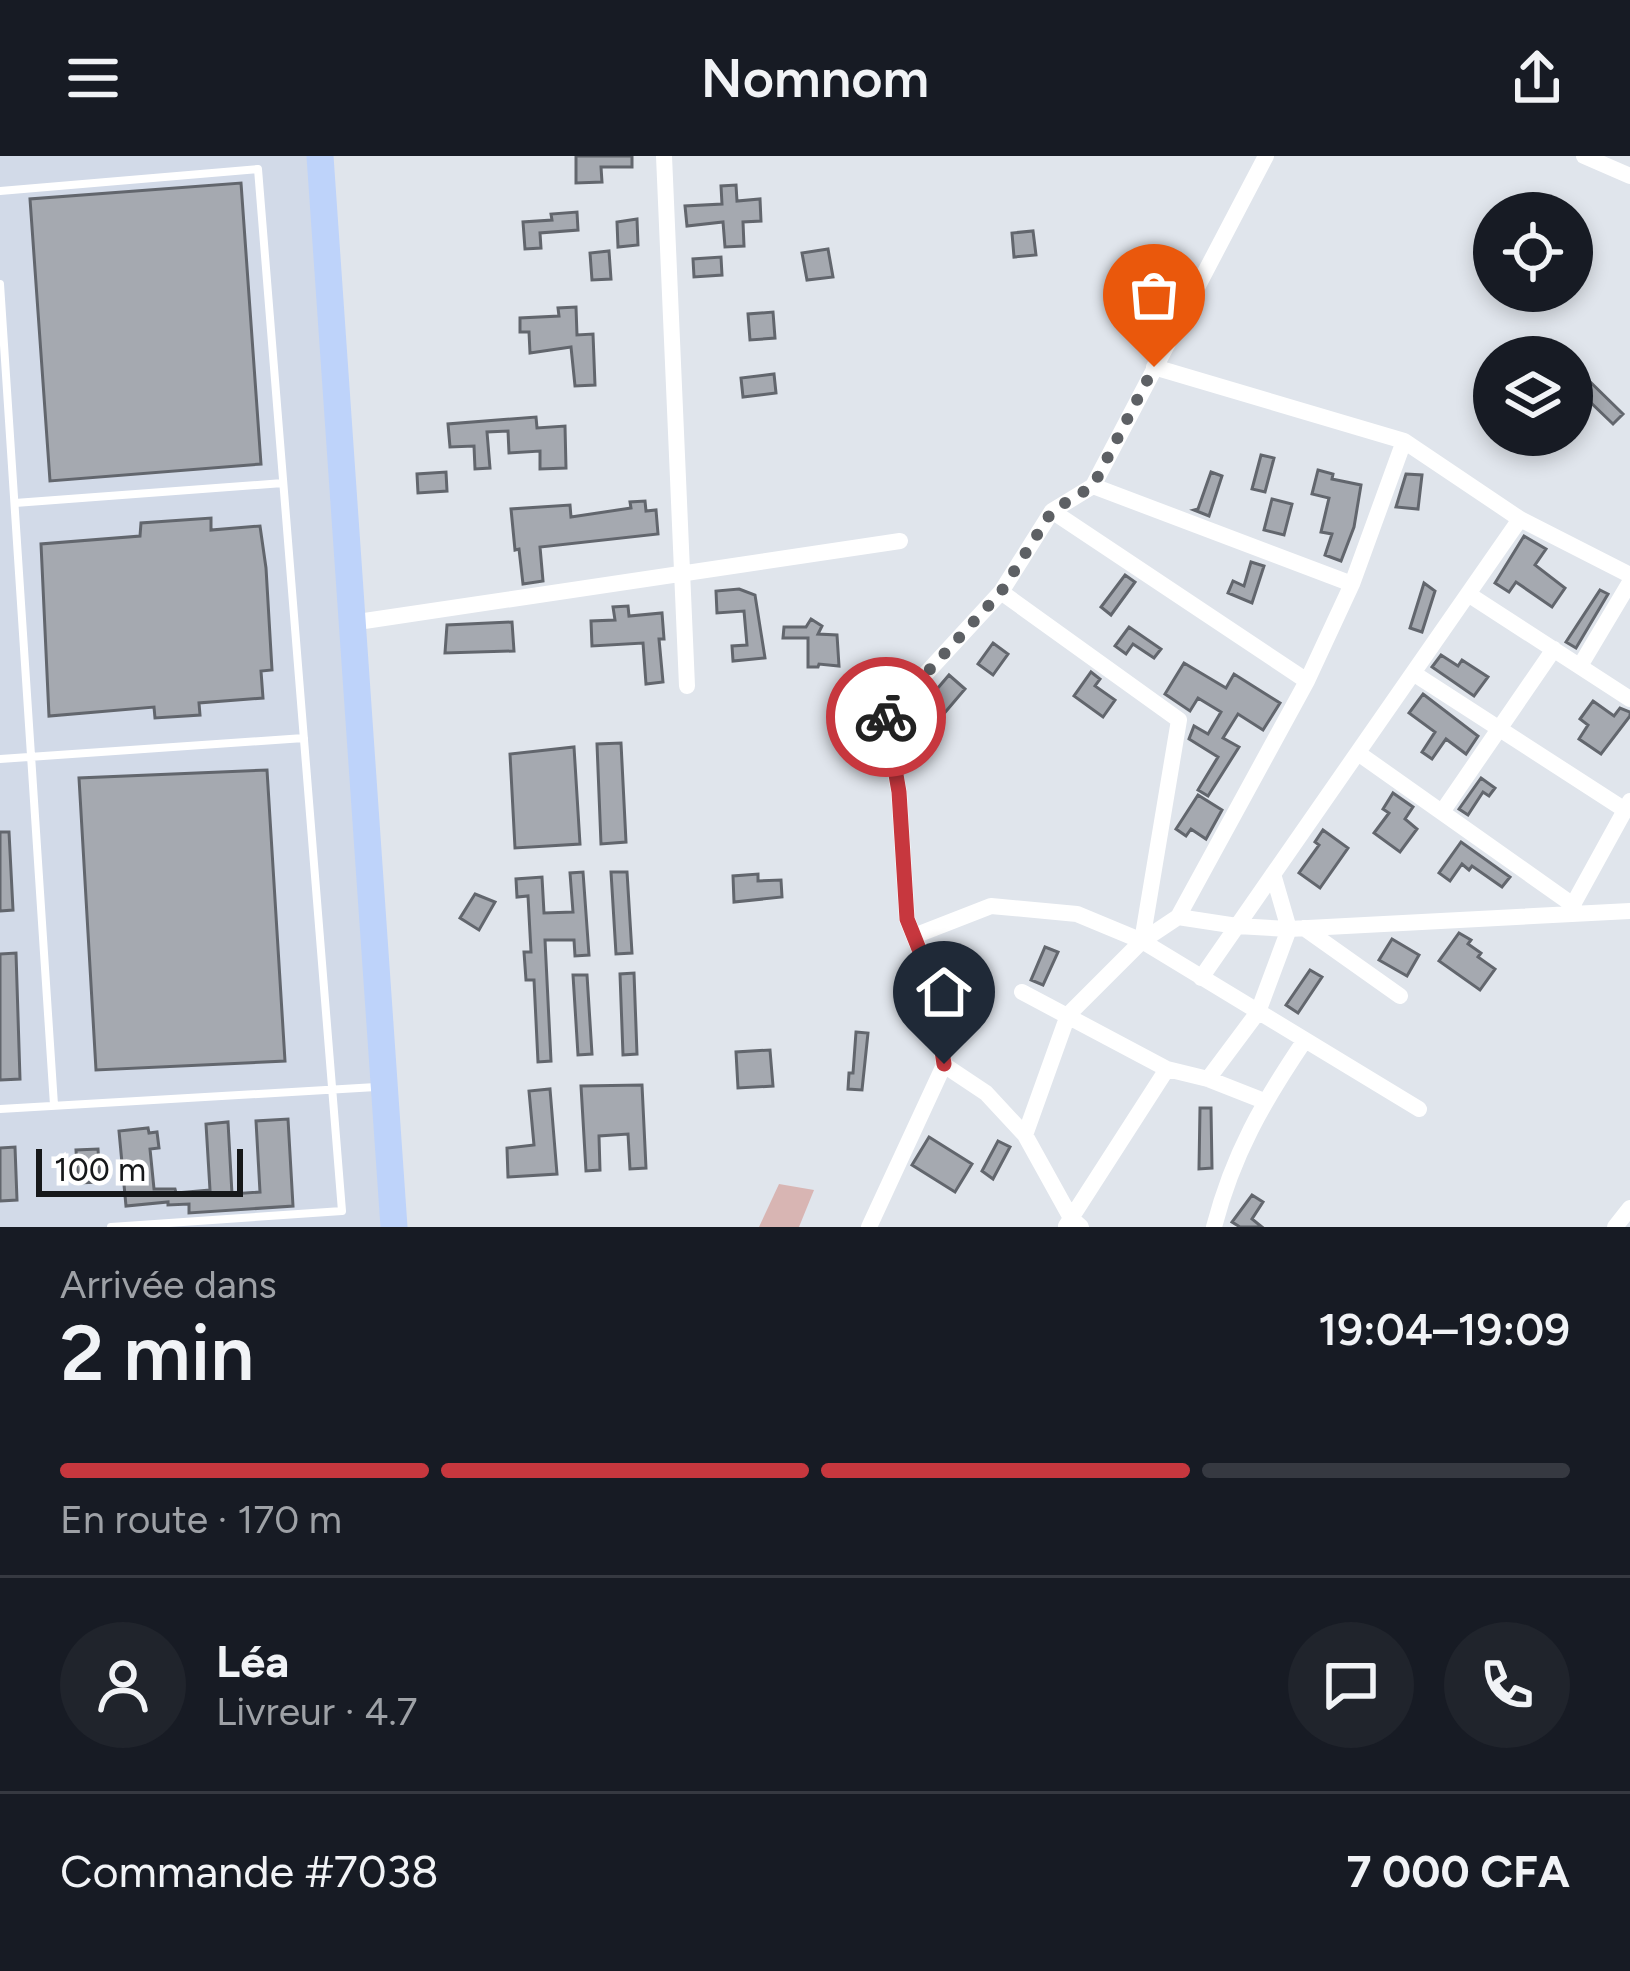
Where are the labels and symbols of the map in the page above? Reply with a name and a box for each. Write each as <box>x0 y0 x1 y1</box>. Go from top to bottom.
pin <box>1103 244 1205 367</box>
courier <box>826 657 946 777</box>
pin <box>893 941 995 1064</box>
scale bar <box>36 1143 243 1196</box>

